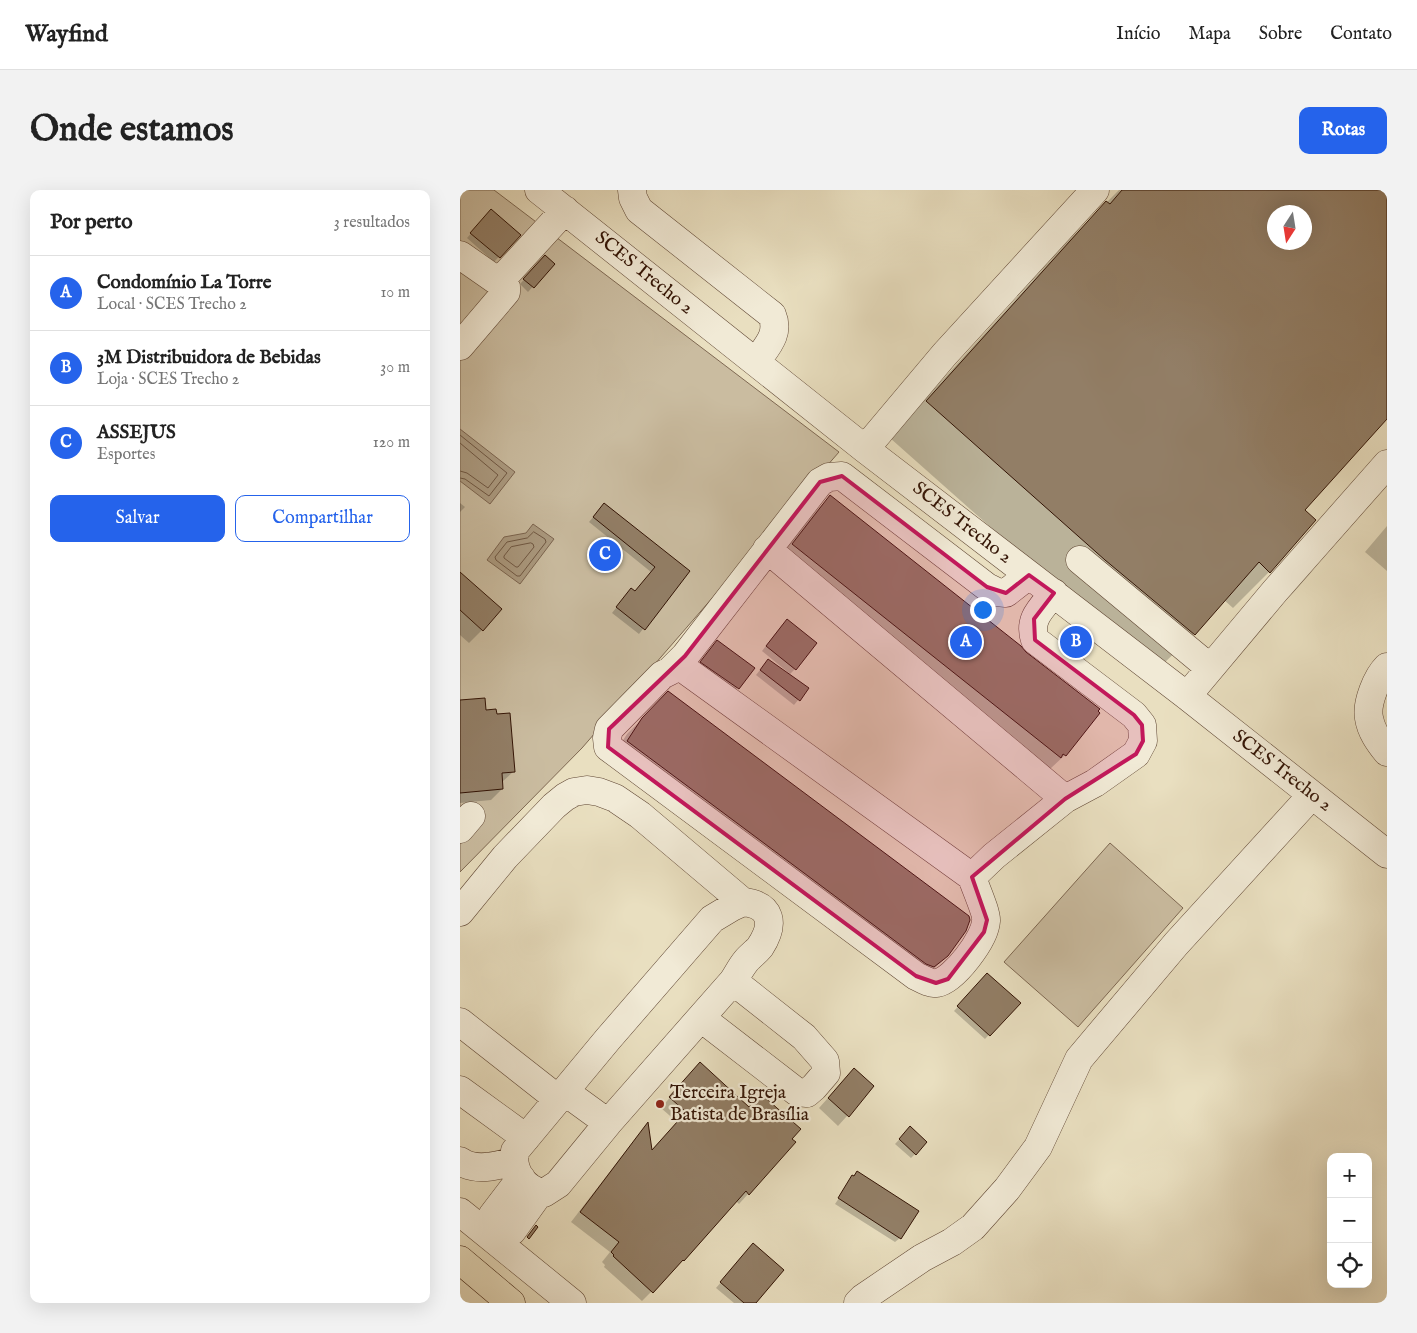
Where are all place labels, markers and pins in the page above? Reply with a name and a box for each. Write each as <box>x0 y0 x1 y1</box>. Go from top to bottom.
pin: C <box>589 536 621 574</box>
pin: A <box>950 623 982 661</box>
pin: B <box>1060 623 1092 661</box>
place label: Terceira Igreja Batista de Brasília <box>670 1081 810 1127</box>
marker: Terceira Igreja Batista de Brasília <box>654 1098 666 1110</box>

